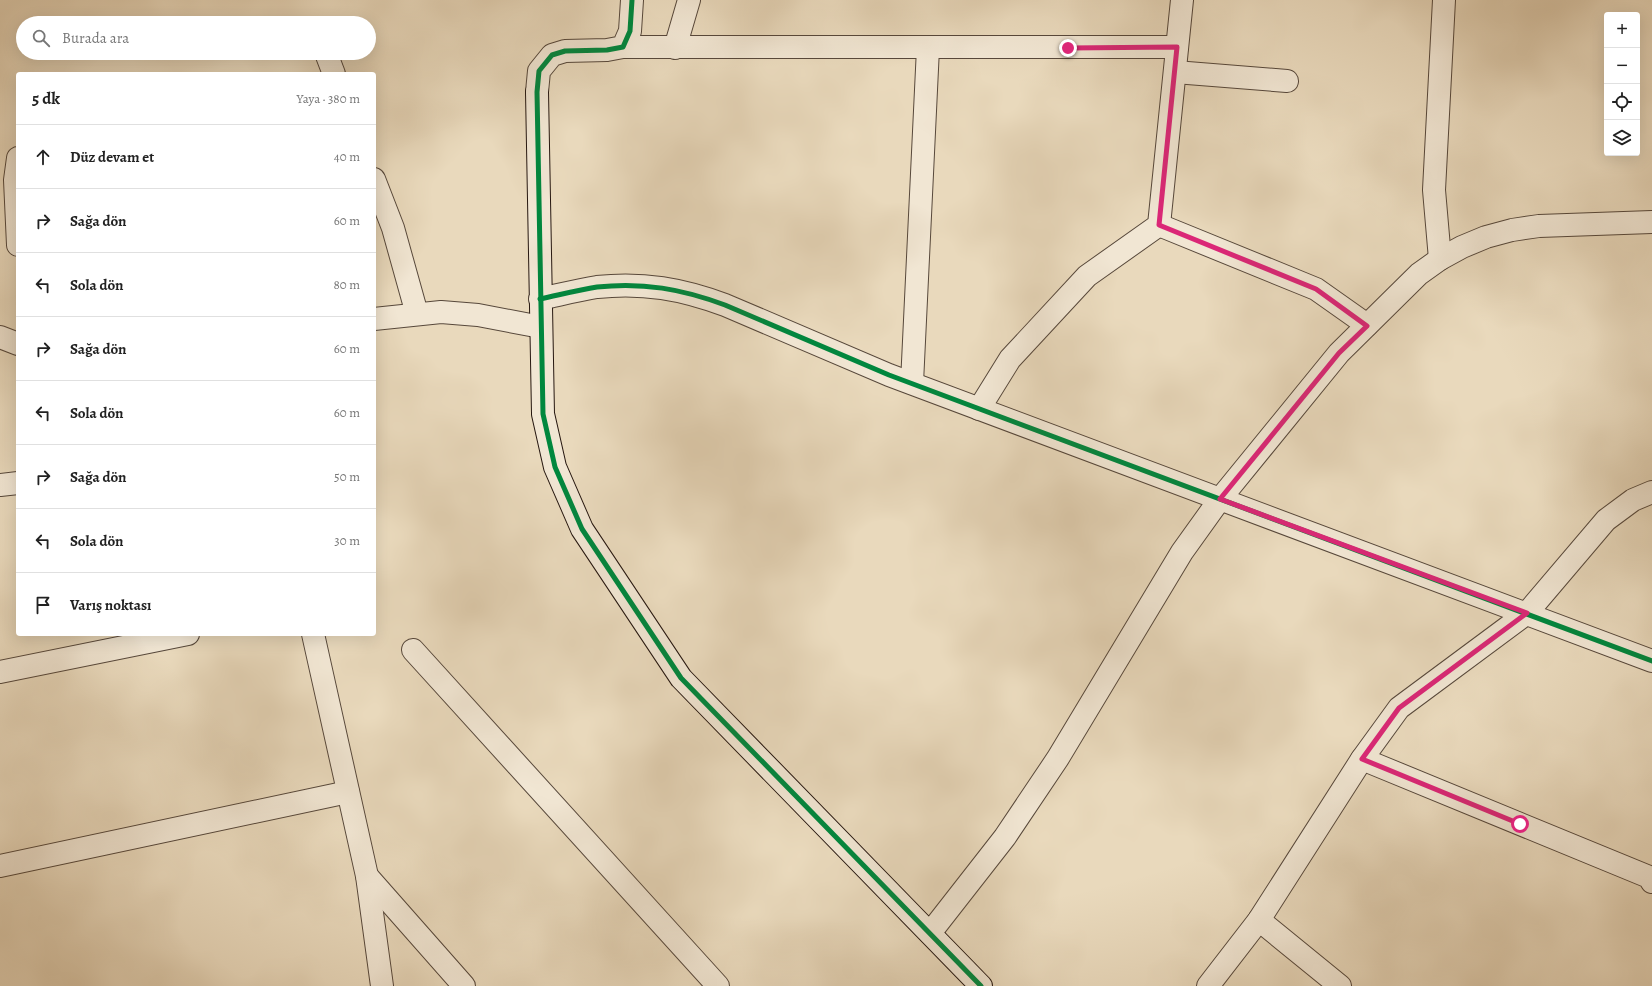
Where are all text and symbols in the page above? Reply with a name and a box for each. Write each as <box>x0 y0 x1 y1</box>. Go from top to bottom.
map controls <box>1604 12 1640 156</box>
button: + <box>1604 12 1640 48</box>
search box <box>16 16 376 60</box>
icon: search <box>30 27 52 49</box>
text: Burada ara <box>62 28 129 48</box>
route end <box>1059 39 1077 57</box>
button: − <box>1604 48 1640 84</box>
button: locate <box>1604 84 1640 120</box>
text: 5 dk <box>32 87 60 110</box>
text: Yaya · 380 m <box>297 90 360 107</box>
button: layers <box>1604 120 1640 156</box>
icon: ahead <box>32 146 54 168</box>
text: Düz devam et <box>70 147 154 167</box>
text: 40 m <box>334 148 360 165</box>
icon: right <box>32 210 54 232</box>
text: Sağa dön <box>70 211 126 231</box>
text: 60 m <box>334 212 360 229</box>
icon: left <box>32 274 54 296</box>
text: Sola dön <box>70 275 123 295</box>
text: 80 m <box>333 276 360 293</box>
icon: right <box>32 338 54 360</box>
text: Sağa dön <box>70 339 126 359</box>
text: 60 m <box>334 340 360 357</box>
icon: left <box>32 402 54 424</box>
text: Sola dön <box>70 403 123 423</box>
text: 60 m <box>334 404 360 421</box>
icon: right <box>32 466 54 488</box>
text: Sağa dön <box>70 467 126 487</box>
text: 50 m <box>334 468 360 485</box>
icon: left <box>32 530 54 552</box>
text: Sola dön <box>70 531 123 551</box>
text: 30 m <box>334 532 360 549</box>
icon: arrive <box>32 594 54 616</box>
text: Varış noktası <box>70 595 151 615</box>
route start <box>1511 815 1529 833</box>

